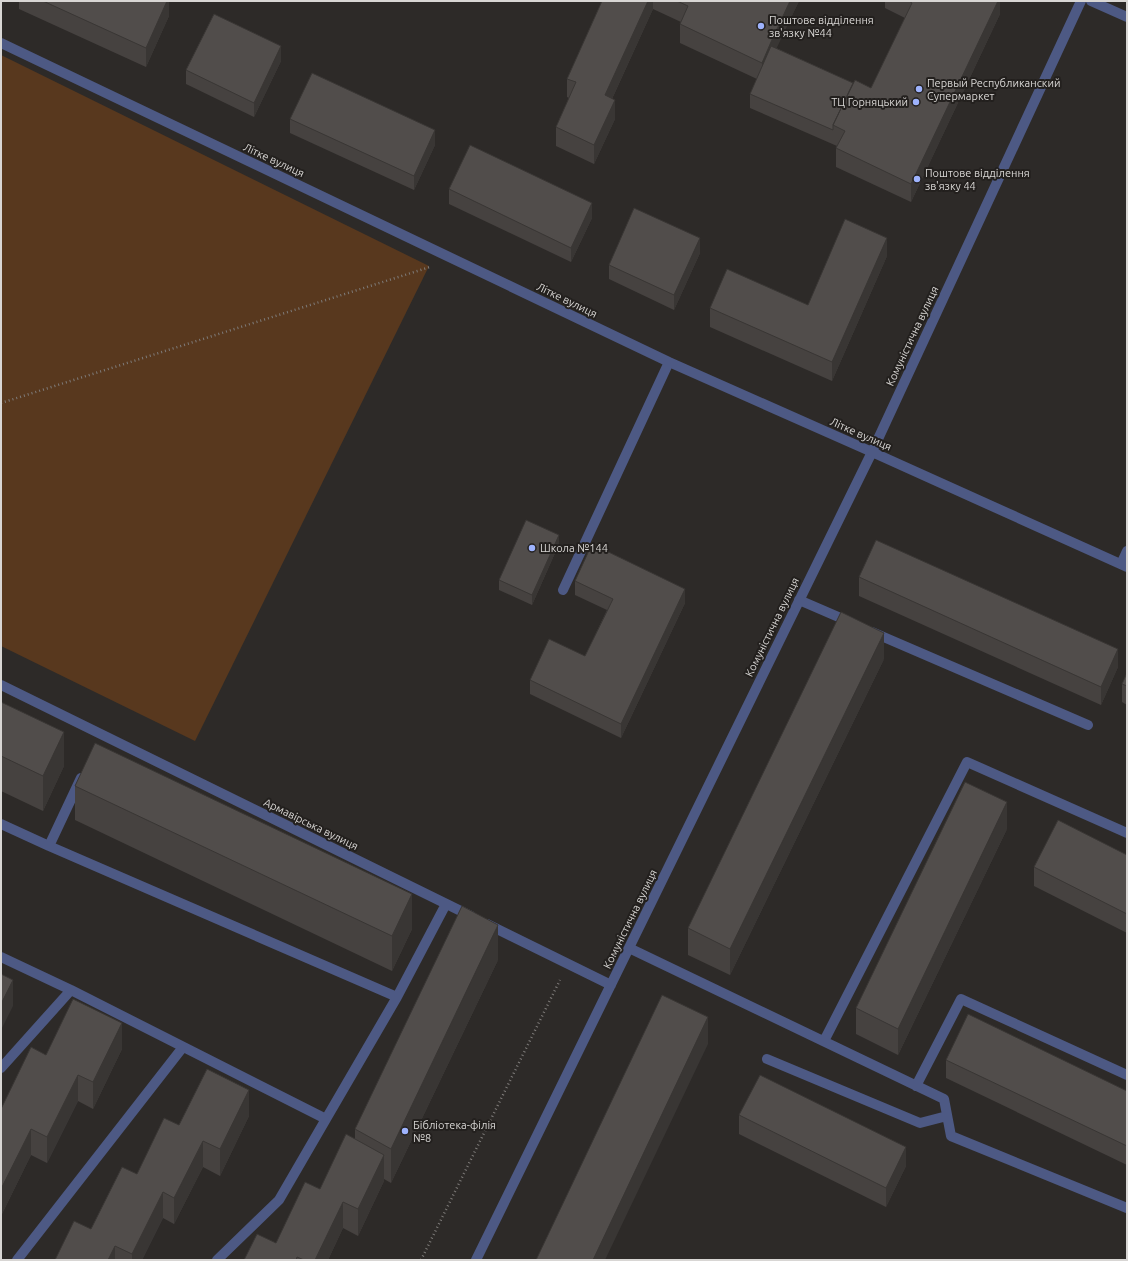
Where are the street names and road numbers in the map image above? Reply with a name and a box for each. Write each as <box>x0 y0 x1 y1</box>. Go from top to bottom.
street label: Літке вулиця <box>242 141 306 179</box>
street label: Літке вулиця <box>535 280 599 320</box>
street label: Комуністична вулиця <box>884 284 940 388</box>
street label: Літке вулиця <box>829 415 893 453</box>
street label: Комуністична вулиця <box>743 575 801 679</box>
street label: Армавірська вулиця <box>262 796 360 852</box>
street label: Комуністична вулиця <box>601 867 659 971</box>

